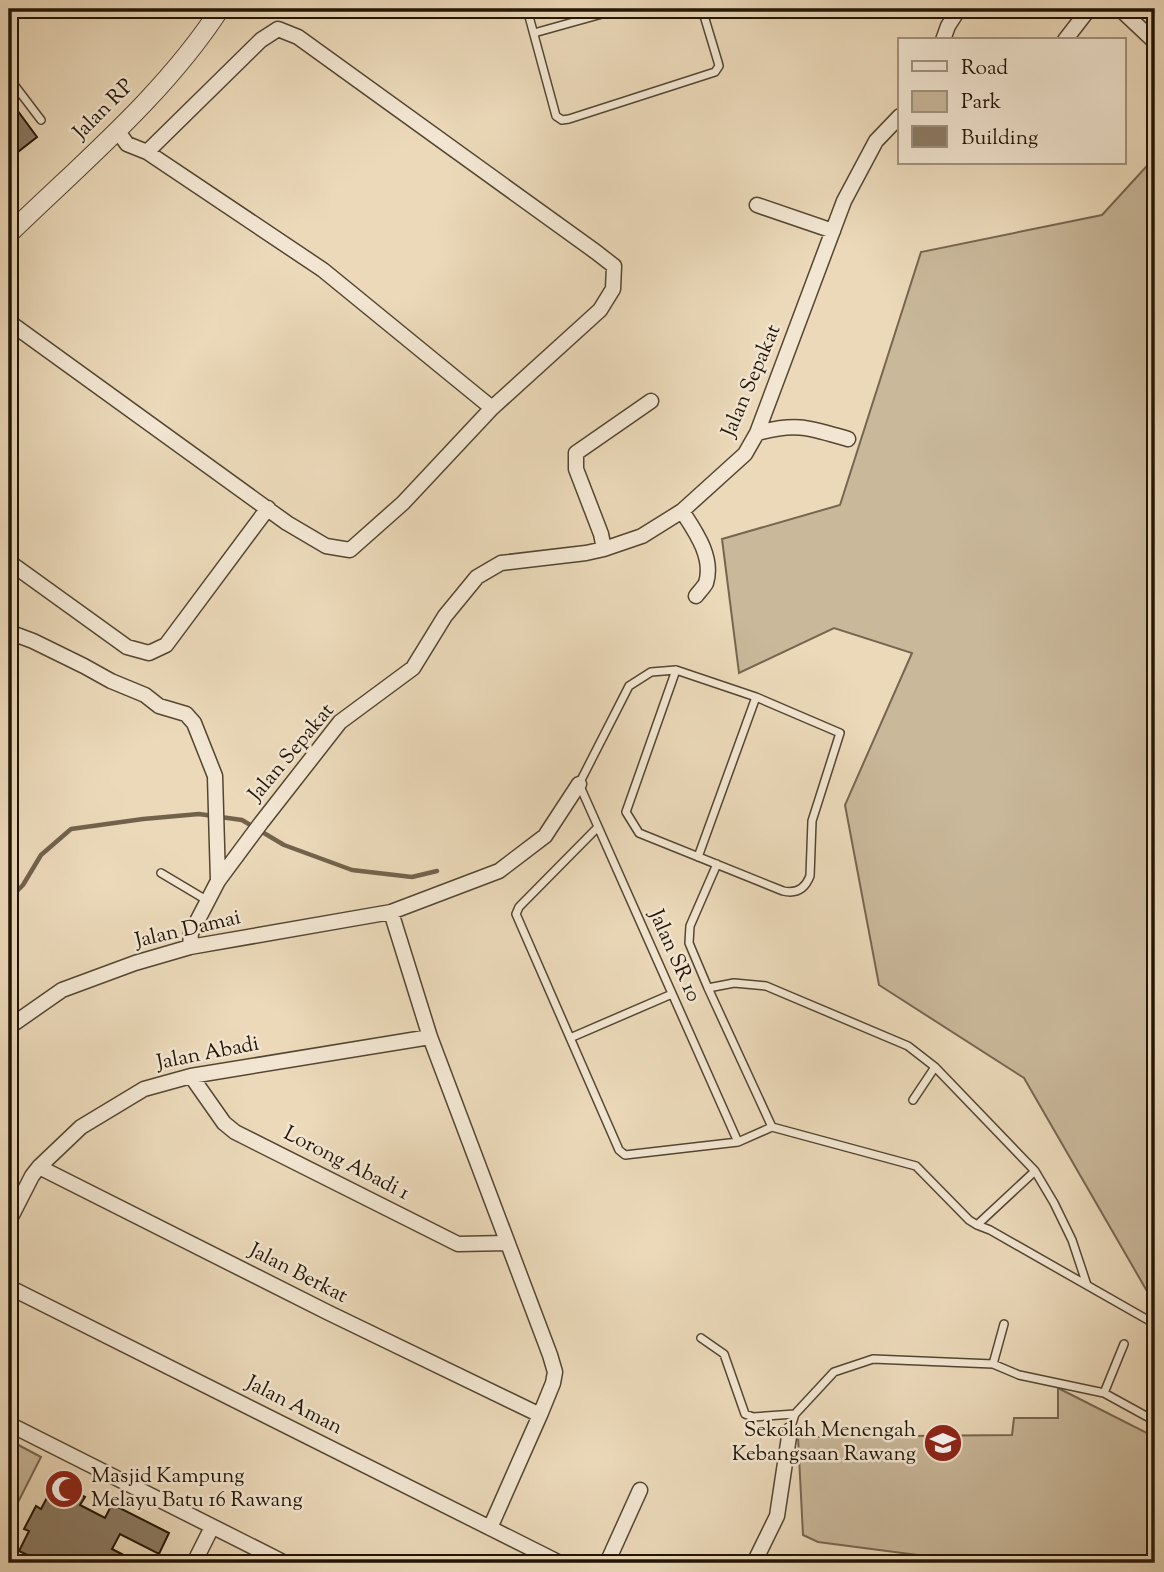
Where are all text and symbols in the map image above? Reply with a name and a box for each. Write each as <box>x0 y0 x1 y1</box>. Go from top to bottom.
legend <box>898 38 1126 164</box>
text: Road <box>961 54 1008 84</box>
street label: Jalan RP <box>66 73 141 148</box>
text: Park <box>961 88 1002 118</box>
text: Building <box>961 124 1038 154</box>
street label: Jalan Sepakat <box>714 320 789 443</box>
street label: Jalan Sepakat <box>241 697 342 809</box>
street label: Jalan Damai <box>131 903 244 957</box>
street label: Jalan SR 10 <box>640 904 708 1007</box>
street label: Jalan Abadi <box>153 1029 262 1079</box>
street label: Lorong Abadi 1 <box>278 1119 414 1209</box>
street label: Jalan Berkat <box>243 1236 353 1312</box>
street label: Jalan Aman <box>240 1368 347 1443</box>
place label: Sekolah Menengah Kebangsaan Rawang <box>732 1416 916 1470</box>
school or university icon: Sekolah Menengah Kebangsaan Rawang <box>922 1422 964 1464</box>
place label: Masjid Kampung Melayu Batu 16 Rawang <box>91 1462 303 1516</box>
mosque icon: Masjid Kampung Melayu Batu 16 Rawang <box>43 1468 85 1510</box>

